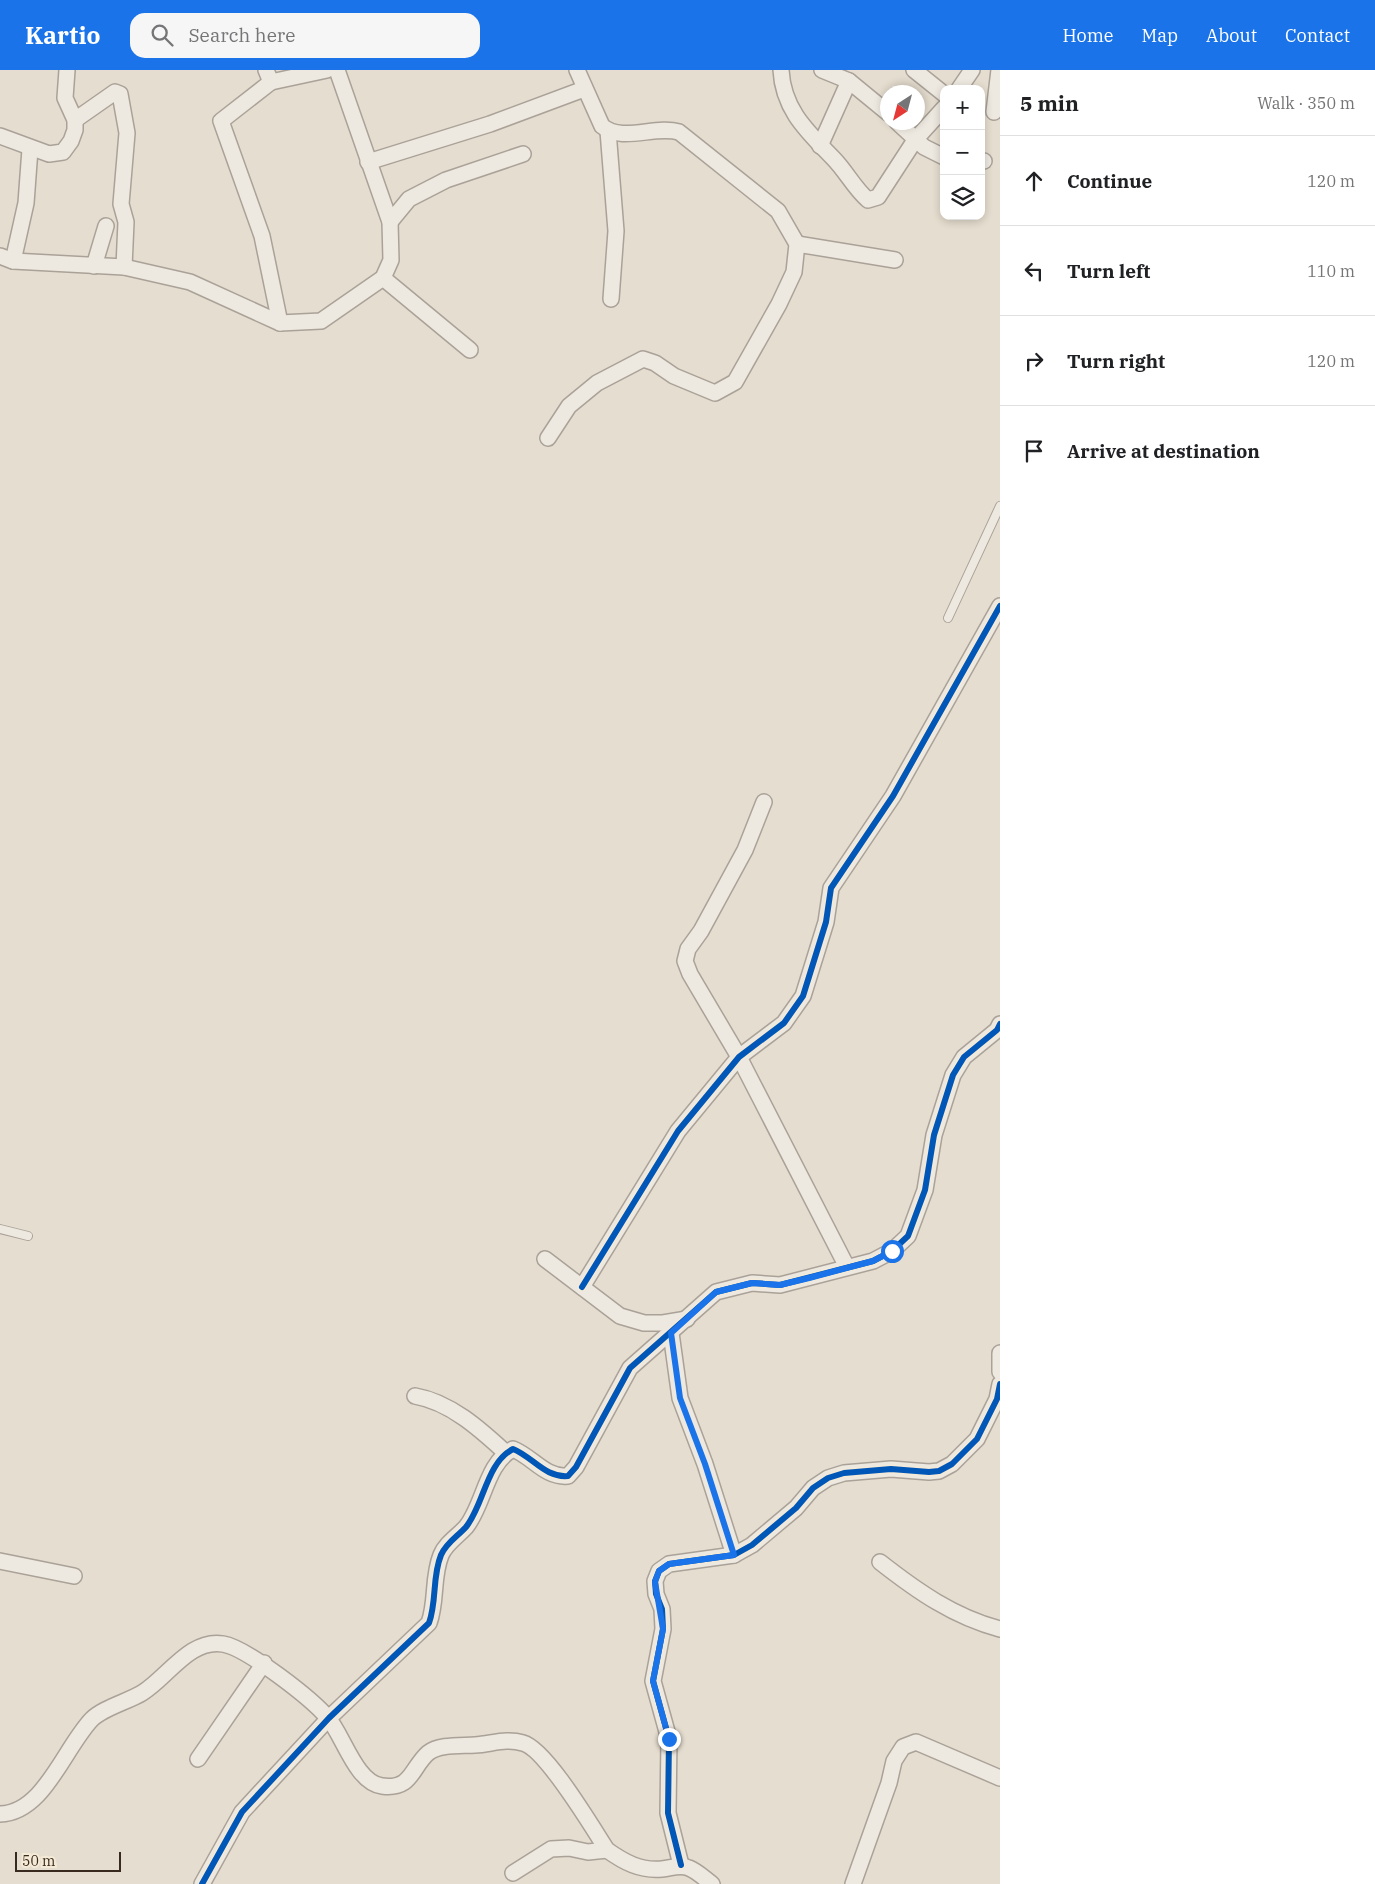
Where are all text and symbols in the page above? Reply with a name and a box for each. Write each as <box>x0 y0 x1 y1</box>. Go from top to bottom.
search box <box>130 13 480 58</box>
text: Kartio <box>25 19 100 51</box>
icon: search <box>148 21 176 49</box>
text: Search here <box>188 23 295 47</box>
text: Home <box>1062 24 1114 47</box>
text: Map <box>1142 24 1178 47</box>
text: About <box>1206 24 1257 47</box>
text: Contact <box>1285 24 1350 47</box>
north arrow <box>880 85 925 130</box>
map controls <box>940 85 985 220</box>
button: + <box>940 85 985 130</box>
text: 5 min <box>1020 89 1079 117</box>
text: Walk · 350 m <box>1257 93 1355 113</box>
button: − <box>940 130 985 175</box>
icon: ahead <box>1020 167 1048 195</box>
text: Continue <box>1067 169 1152 193</box>
text: 120 m <box>1307 171 1355 191</box>
button: layers <box>940 175 985 220</box>
icon: left <box>1020 257 1048 285</box>
text: Turn left <box>1067 259 1150 283</box>
text: 110 m <box>1307 261 1355 281</box>
icon: right <box>1020 347 1048 375</box>
text: Turn right <box>1067 349 1165 373</box>
text: 120 m <box>1307 351 1355 371</box>
icon: arrive <box>1020 437 1048 465</box>
text: Arrive at destination <box>1067 439 1260 463</box>
route start <box>881 1240 904 1263</box>
route end <box>658 1728 681 1751</box>
scale bar <box>15 1849 121 1872</box>
text: 50 m <box>22 1852 55 1870</box>

